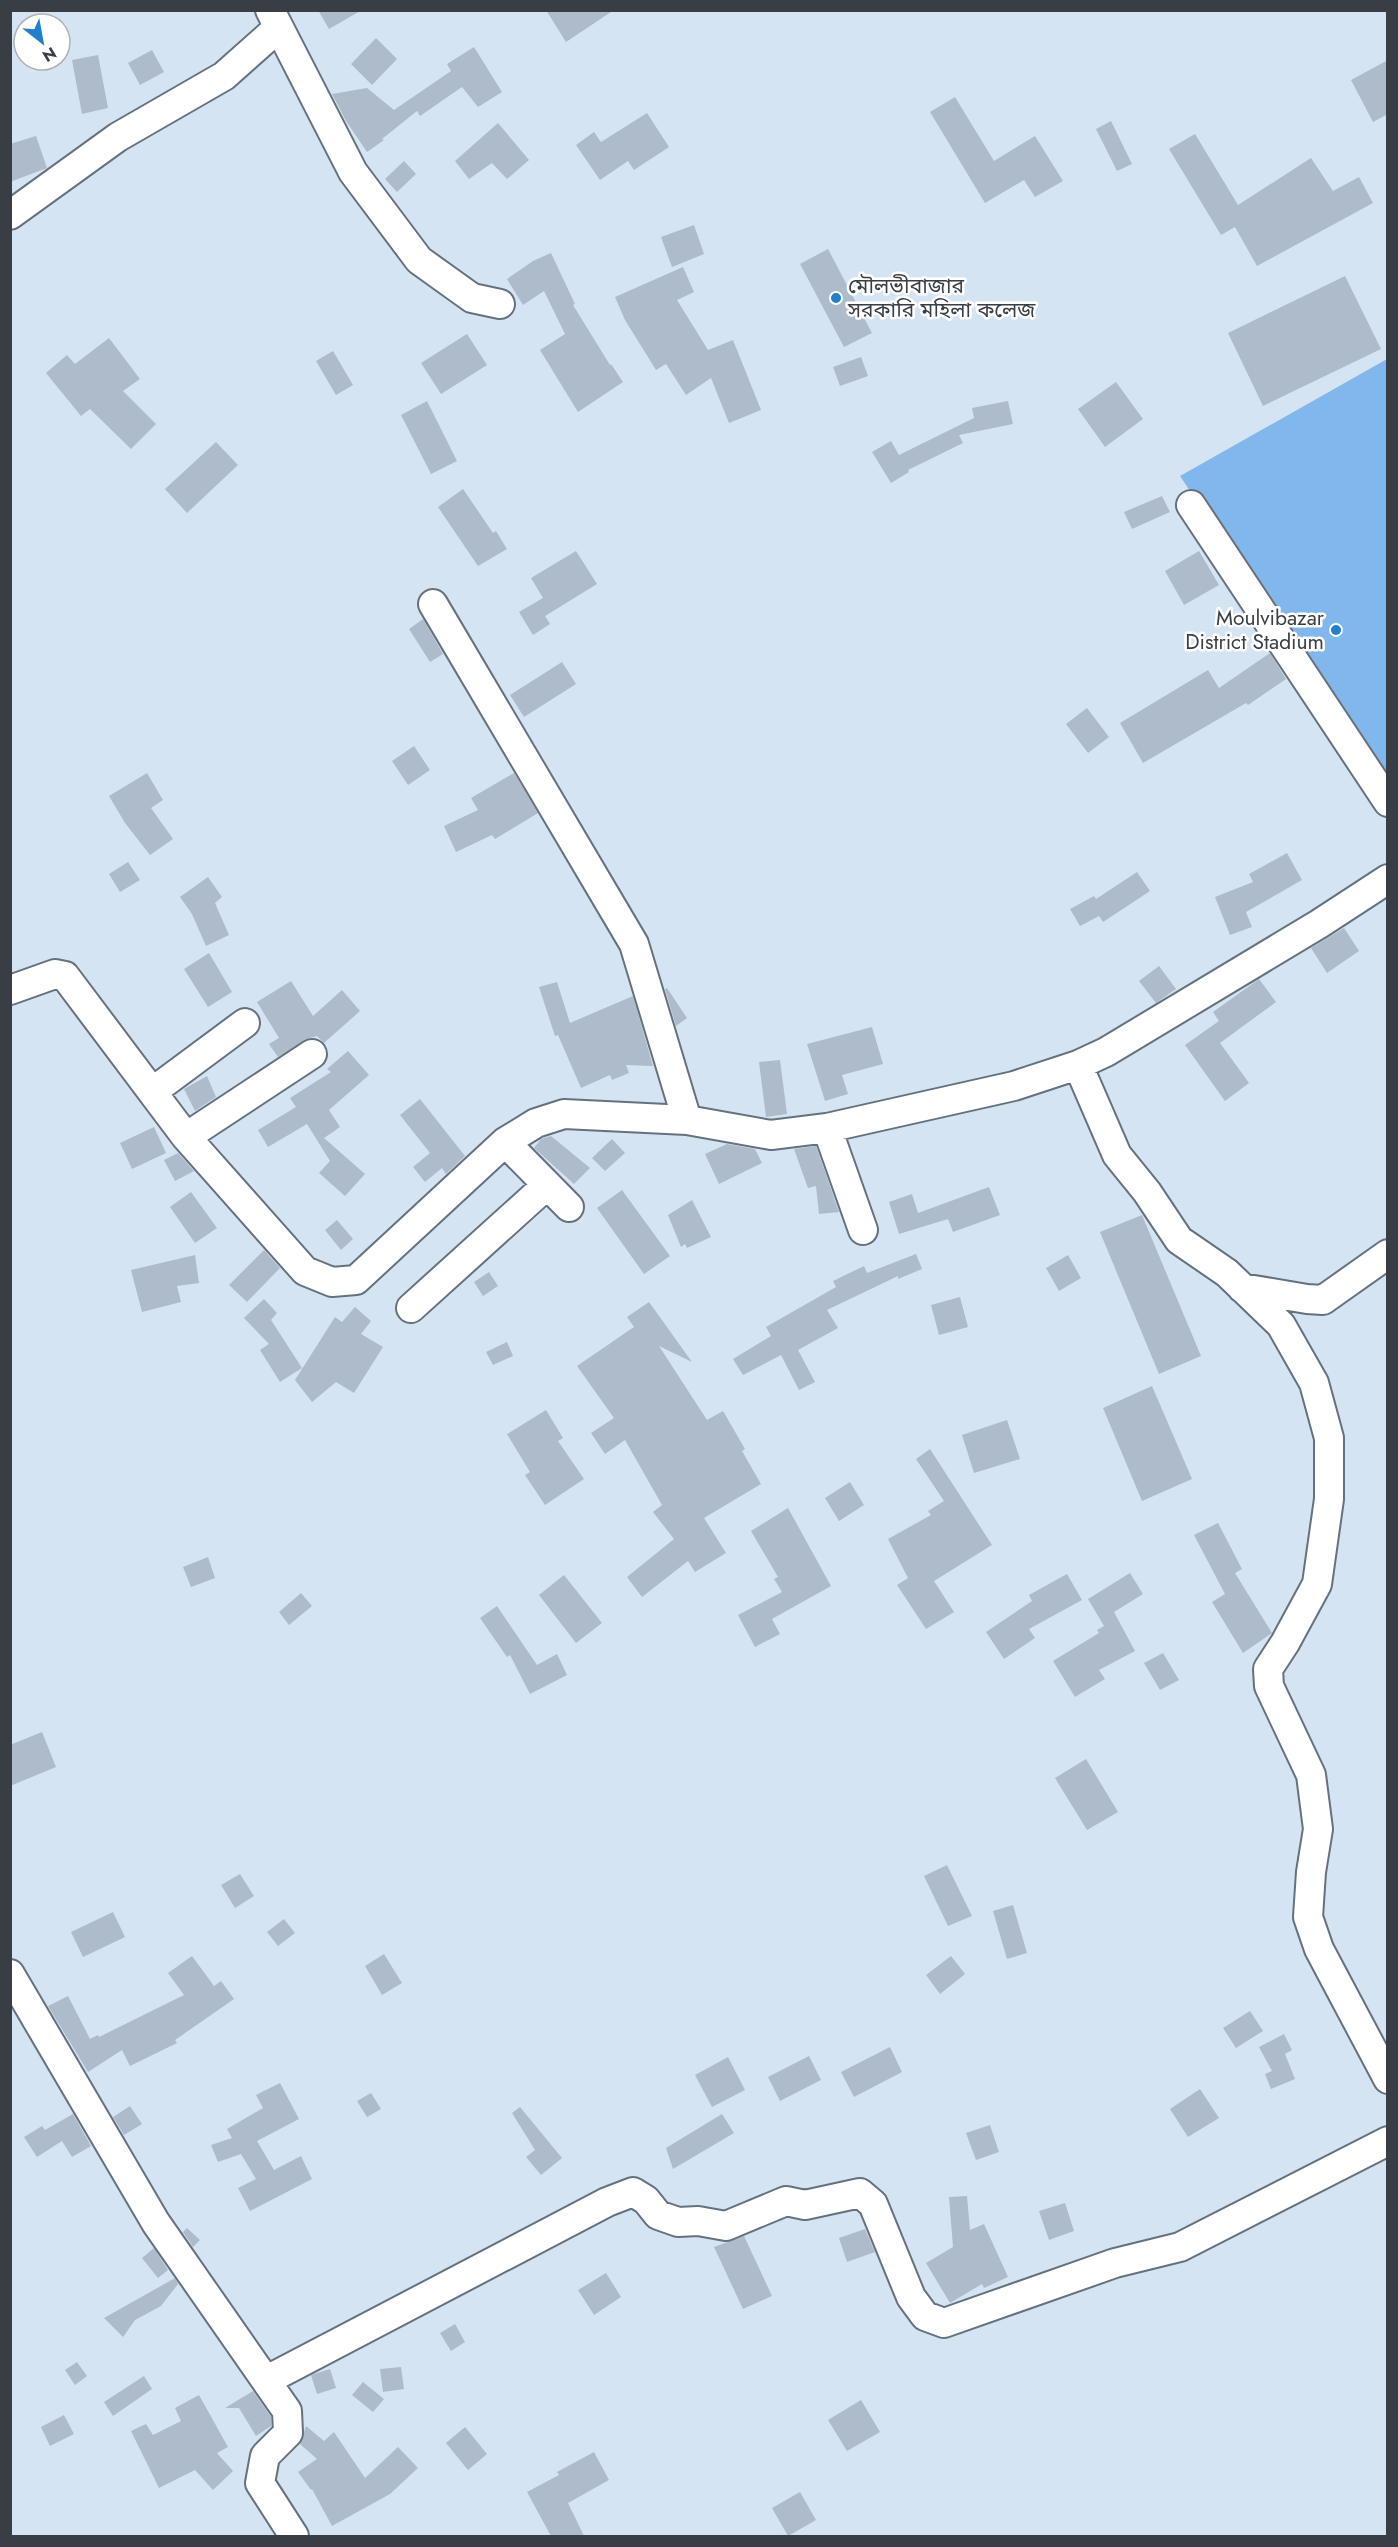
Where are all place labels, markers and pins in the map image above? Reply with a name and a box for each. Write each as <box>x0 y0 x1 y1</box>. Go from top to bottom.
place label: মৌলভীবাজার সরকারি মহিলা কলেজ <box>847 271 1036 325</box>
marker: মৌলভীবাজার সরকারি মহিলা কলেজ <box>829 291 843 305</box>
place label: Moulvibazar District Stadium <box>1185 603 1325 657</box>
marker: Moulvibazar District Stadium <box>1329 623 1343 637</box>

